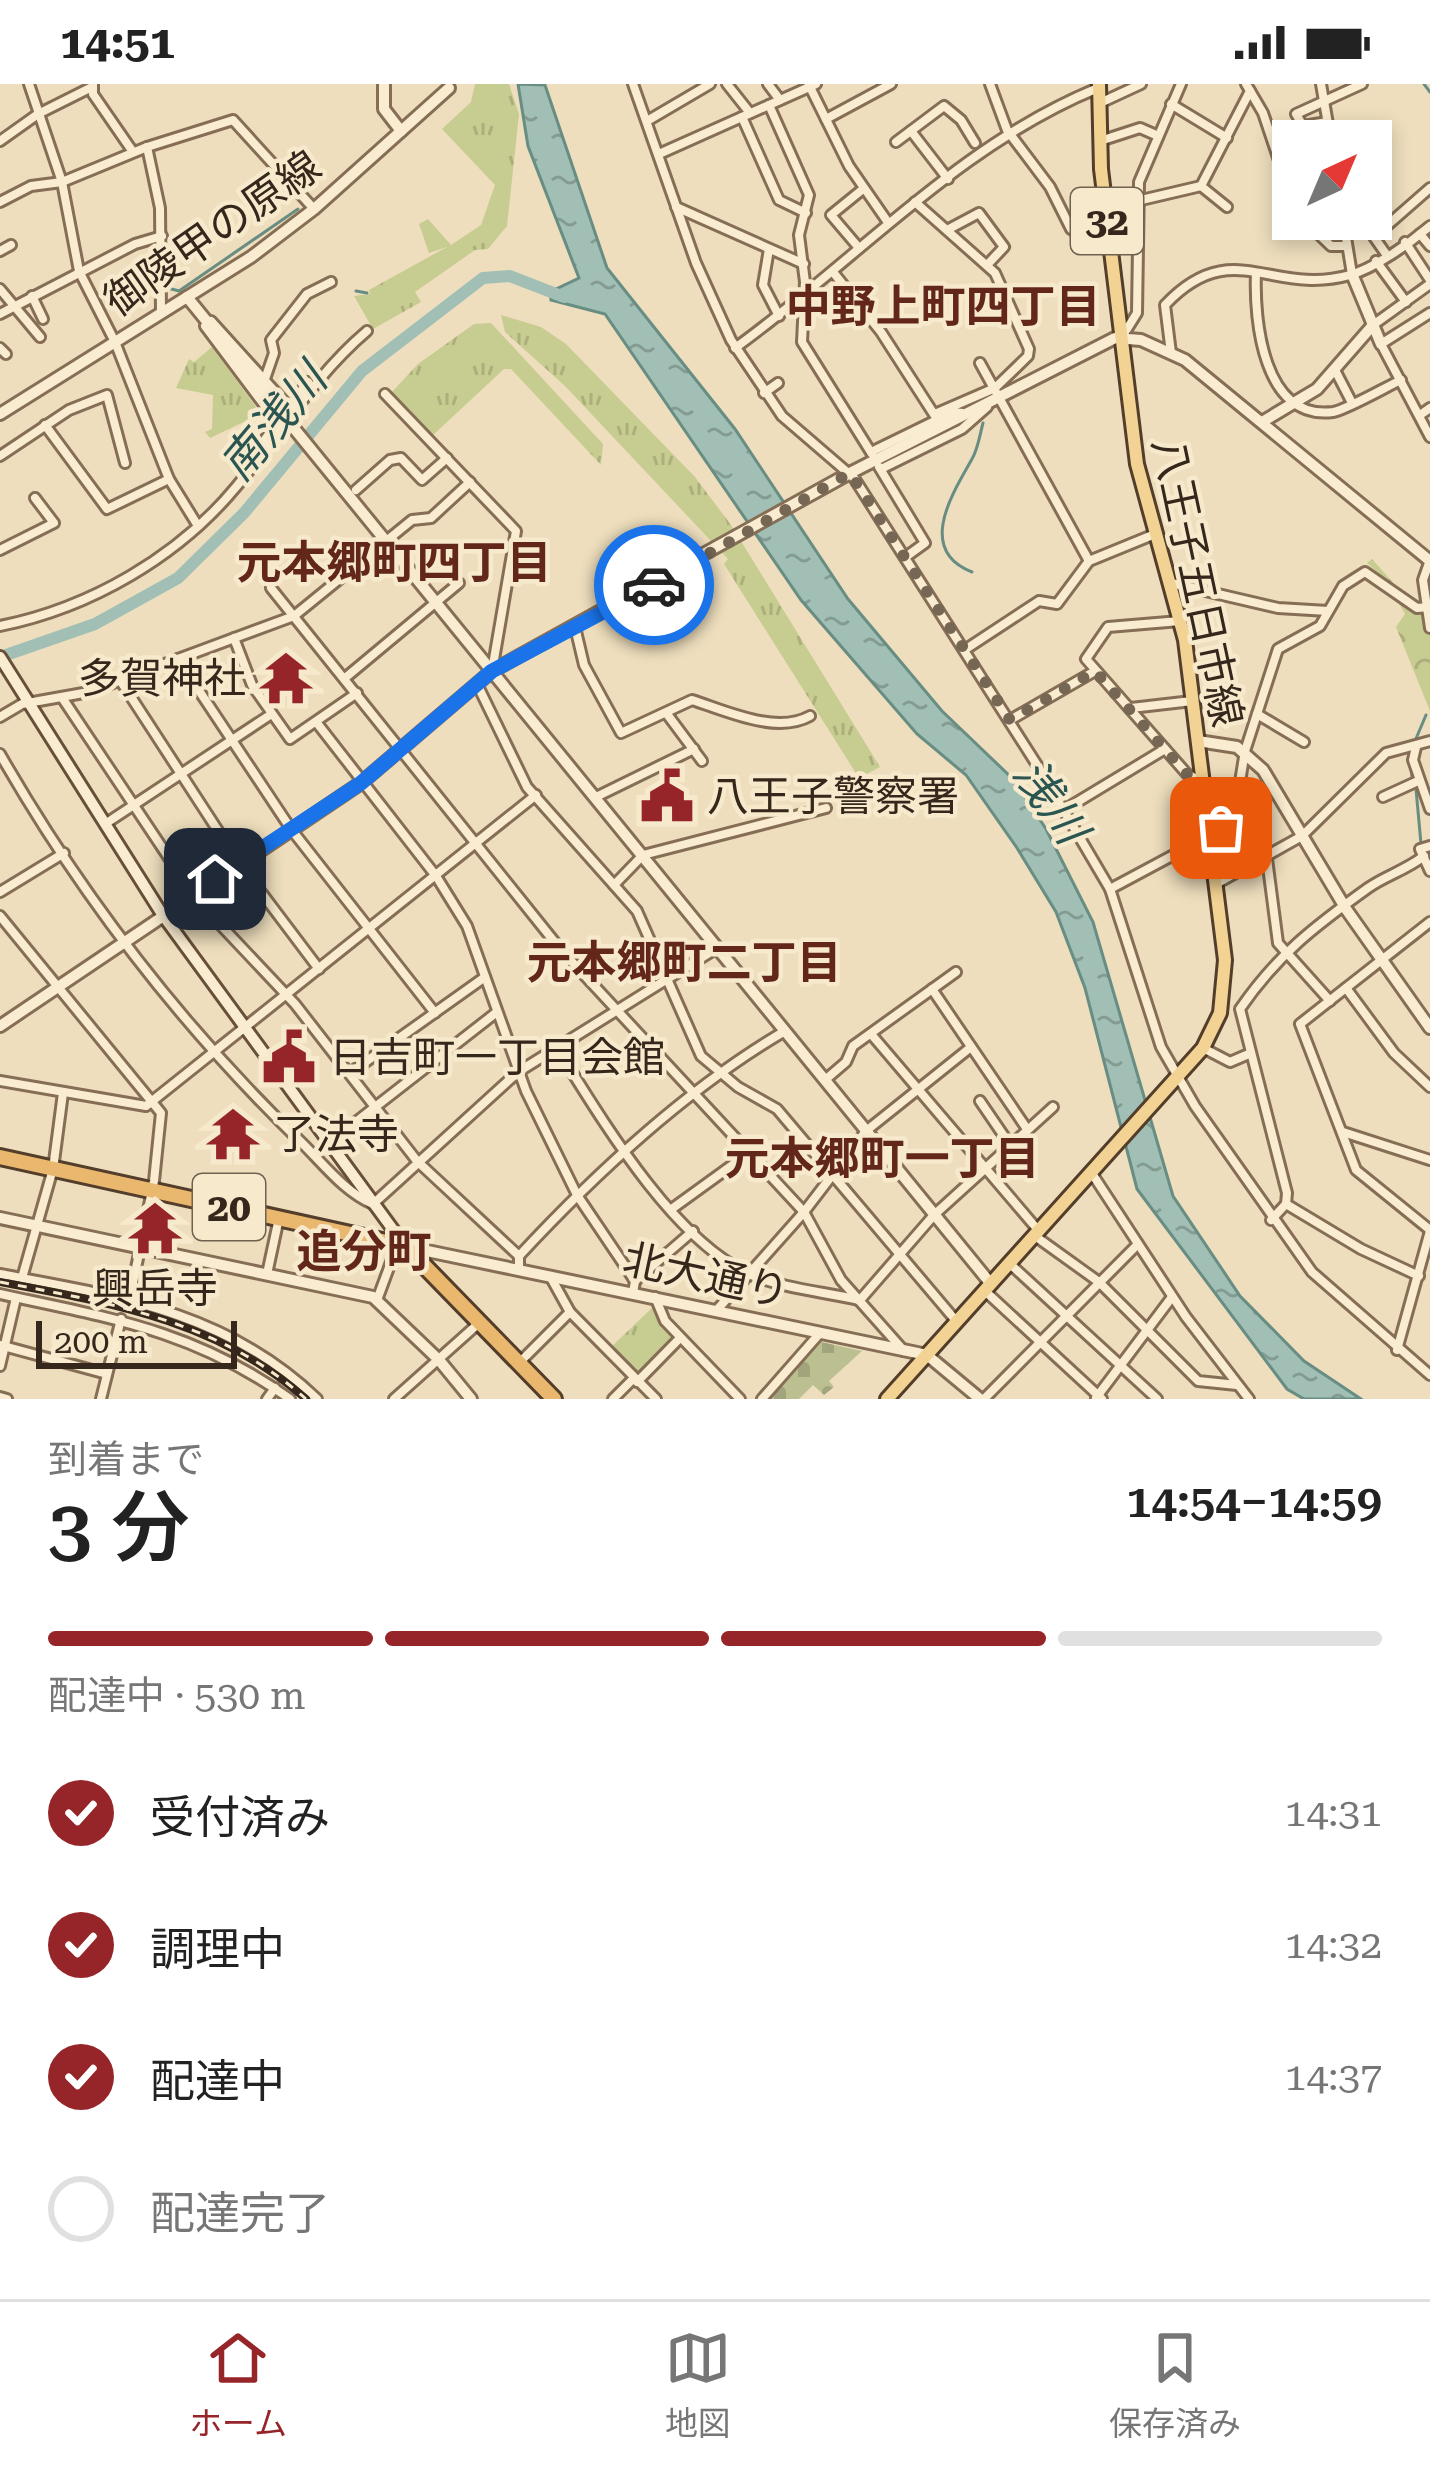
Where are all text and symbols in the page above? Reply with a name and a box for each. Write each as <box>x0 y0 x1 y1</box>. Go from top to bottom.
text: 14:51 <box>60 16 175 69</box>
north arrow <box>1272 120 1392 240</box>
map controls <box>1272 120 1392 240</box>
street label: 御陵甲の原線 <box>95 141 330 326</box>
road number: 32 <box>1071 188 1143 254</box>
district label: 中野上町四丁目 <box>785 280 1101 333</box>
water label: 南浅川 <box>210 351 340 491</box>
street label: 八王子五日市線 <box>1143 433 1252 731</box>
courier <box>594 525 714 645</box>
district label: 元本郷町四丁目 <box>236 536 552 589</box>
icon: car <box>621 552 687 618</box>
temple icon: 多賀神社 <box>257 649 315 707</box>
place label: 多賀神社 <box>78 654 246 703</box>
water label: 浅川 <box>1003 749 1100 857</box>
public building icon: 八王子警察署 <box>638 767 696 825</box>
place label: 八王子警察署 <box>707 772 959 821</box>
pin <box>1170 777 1272 879</box>
icon: bag <box>1188 795 1254 861</box>
pin <box>164 828 266 930</box>
icon: home <box>182 846 248 912</box>
district label: 元本郷町二丁目 <box>526 936 842 989</box>
public building icon: 日吉町一丁目会館 <box>260 1028 318 1086</box>
place label: 日吉町一丁目会館 <box>329 1033 665 1082</box>
temple icon: 了法寺 <box>204 1105 262 1163</box>
place label: 了法寺 <box>273 1110 399 1159</box>
district label: 元本郷町一丁目 <box>724 1132 1040 1185</box>
road number: 20 <box>193 1174 265 1240</box>
temple icon: 興岳寺 <box>126 1199 184 1257</box>
district label: 追分町 <box>296 1225 432 1278</box>
street label: 北大通り <box>619 1234 793 1317</box>
place label: 興岳寺 <box>92 1264 218 1313</box>
scale bar <box>36 1315 237 1368</box>
text: 200 m <box>54 1322 148 1361</box>
text: 到着まで <box>48 1437 204 1483</box>
text: 14:54–14:59 <box>1126 1475 1382 1528</box>
text: 3 分 <box>48 1483 189 1574</box>
text: 配達中 · 530 m <box>48 1673 306 1719</box>
icon: check <box>48 1780 114 1846</box>
text: 14:31 <box>1285 1790 1382 1836</box>
text: 受付済み <box>150 1791 330 1844</box>
icon: check <box>48 1912 114 1978</box>
text: 14:32 <box>1285 1922 1382 1968</box>
text: 調理中 <box>150 1923 285 1976</box>
icon: check <box>48 2044 114 2110</box>
text: 14:37 <box>1285 2054 1382 2100</box>
text: 配達中 <box>150 2055 285 2108</box>
text: 配達完了 <box>150 2187 330 2240</box>
tab: ホーム <box>189 2325 287 2445</box>
tab: 地図 <box>665 2325 731 2445</box>
tab: 保存済み <box>1109 2325 1241 2445</box>

